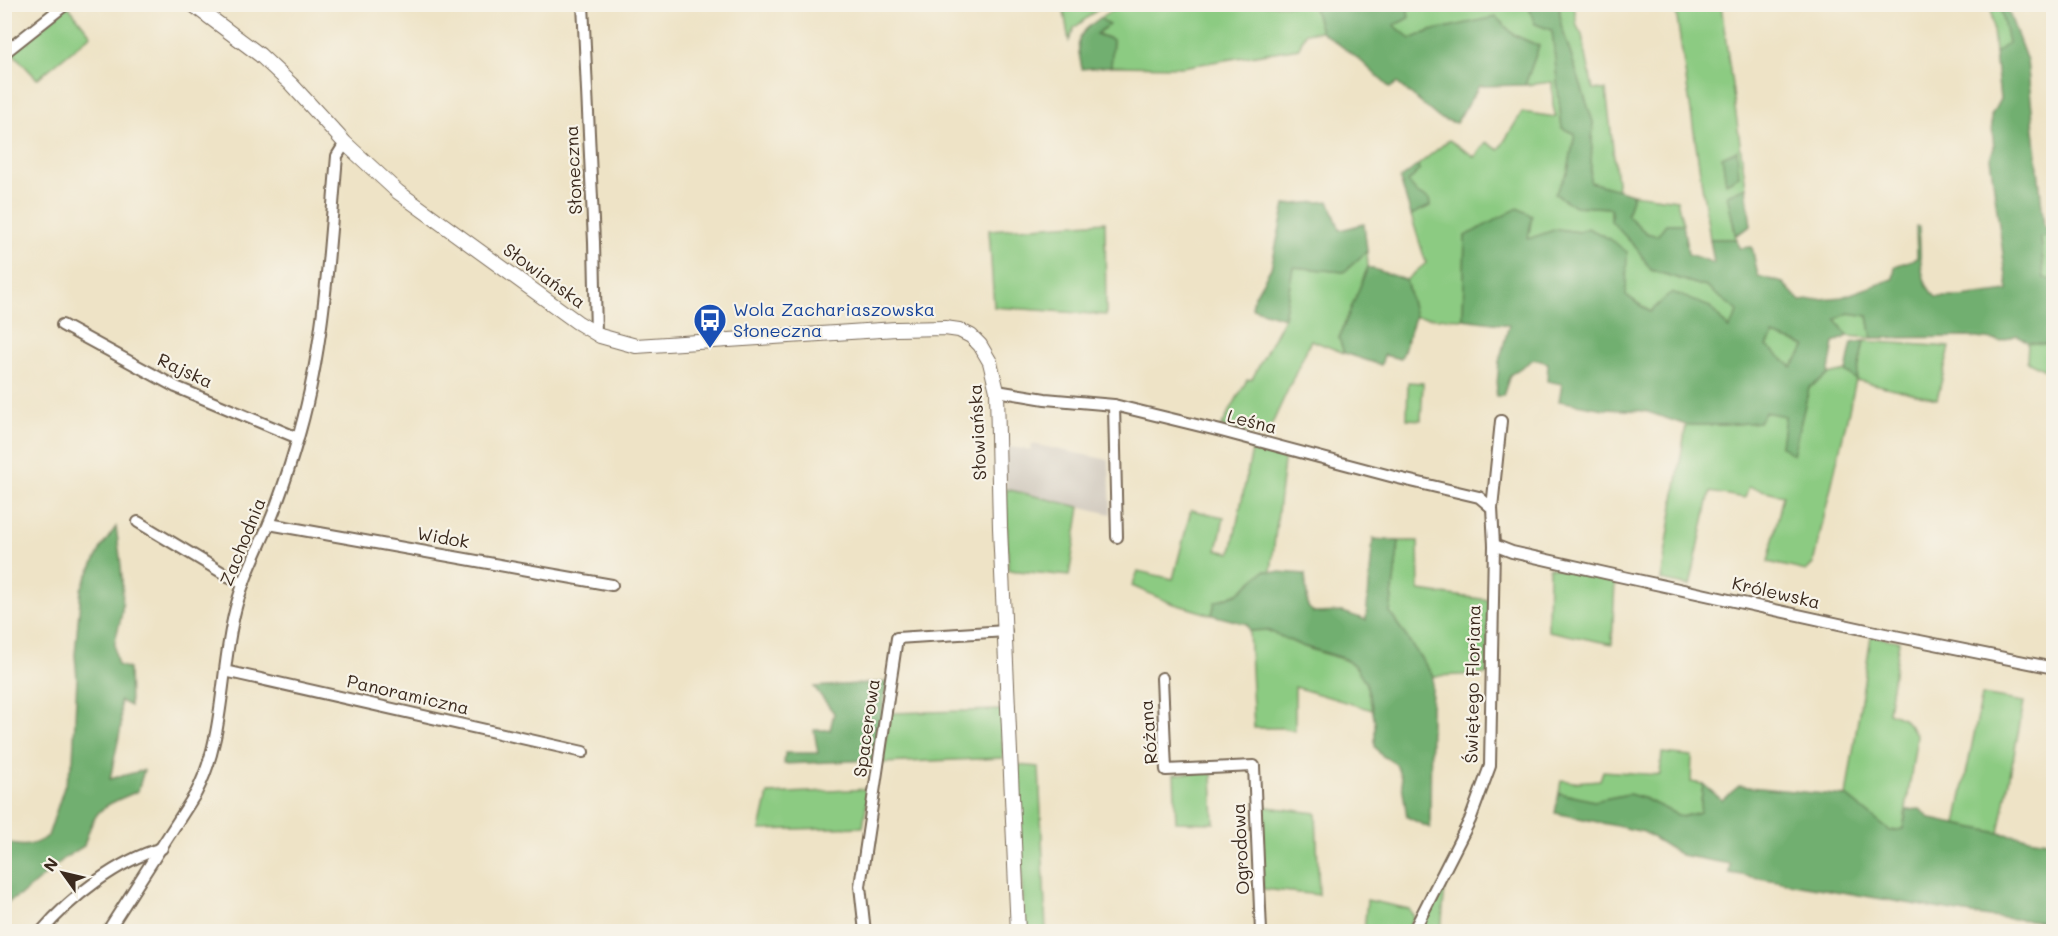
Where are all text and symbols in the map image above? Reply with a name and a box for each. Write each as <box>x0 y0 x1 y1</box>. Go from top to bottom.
street label: Słoneczna <box>559 125 587 215</box>
street label: Słowiańska <box>498 237 591 313</box>
place label: Wola Zachariaszowska Słoneczna <box>733 297 935 342</box>
bus stop icon: Wola Zachariaszowska Słoneczna <box>692 302 728 349</box>
street label: Rajska <box>154 347 217 393</box>
street label: Słowiańska <box>962 383 992 481</box>
street label: Leśna <box>1225 403 1280 439</box>
street label: Zachodnia <box>214 494 271 589</box>
street label: Widok <box>415 521 471 553</box>
street label: Królewska <box>1730 570 1823 614</box>
street label: Świętego Floriana <box>1459 604 1485 764</box>
street label: Panoramiczna <box>345 668 472 720</box>
street label: Spacerowa <box>847 677 885 779</box>
street label: Różana <box>1133 699 1163 765</box>
street label: Ogrodowa <box>1226 803 1254 895</box>
north arrow <box>33 843 93 903</box>
text: N <box>38 853 62 875</box>

